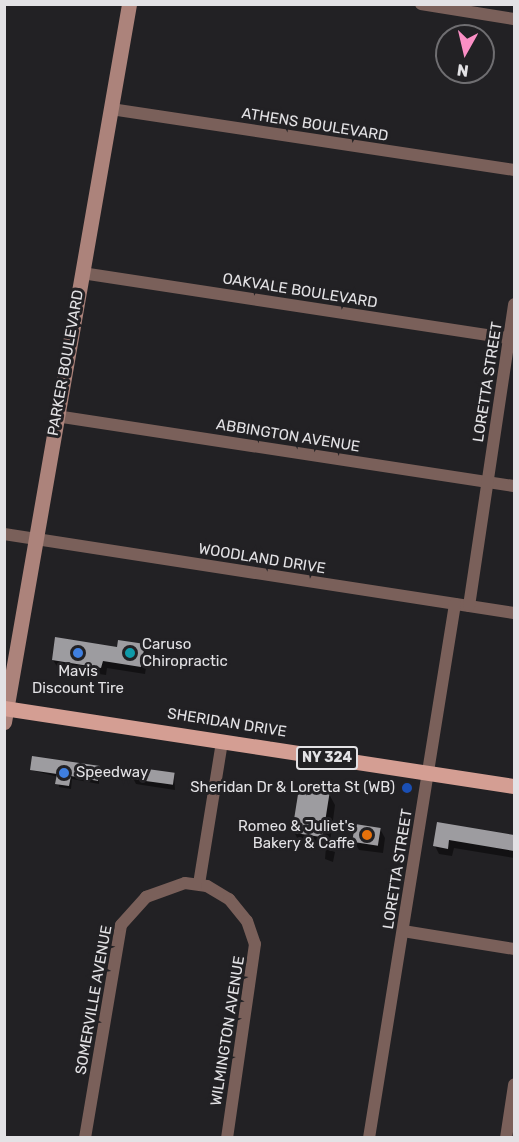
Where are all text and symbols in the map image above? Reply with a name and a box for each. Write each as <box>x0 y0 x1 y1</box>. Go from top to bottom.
north arrow <box>435 24 495 84</box>
text: N <box>456 60 470 81</box>
street label: ATHENS BOULEVARD <box>240 105 390 145</box>
street label: OAKVALE BOULEVARD <box>221 270 379 312</box>
street label: PARKER BOULEVARD <box>44 289 88 437</box>
street label: LORETTA STREET <box>470 320 506 444</box>
street label: ABBINGTON AVENUE <box>215 416 361 456</box>
street label: WOODLAND DRIVE <box>197 540 327 578</box>
place label: Caruso Chiropractic <box>142 635 228 670</box>
marker: Mavis Discount Tire <box>71 646 85 660</box>
marker: Caruso Chiropractic <box>123 646 137 660</box>
place label: Mavis Discount Tire <box>32 662 124 697</box>
street label: SHERIDAN DRIVE <box>166 705 288 741</box>
road number: NY 324 <box>296 747 358 769</box>
place label: Speedway <box>76 764 148 782</box>
marker: Speedway <box>57 766 71 780</box>
place label: Sheridan Dr & Loretta St (WB) <box>190 779 395 797</box>
marker: Sheridan Dr & Loretta St (WB) <box>400 781 414 795</box>
street label: LORETTA STREET <box>380 807 416 931</box>
place label: Romeo & Juliet's Bakery & Caffe <box>238 817 355 852</box>
marker: Romeo & Juliet's Bakery & Caffe <box>360 828 374 842</box>
street label: SOMERVILLE AVENUE <box>72 924 116 1076</box>
street label: WILMINGTON AVENUE <box>207 955 249 1107</box>

